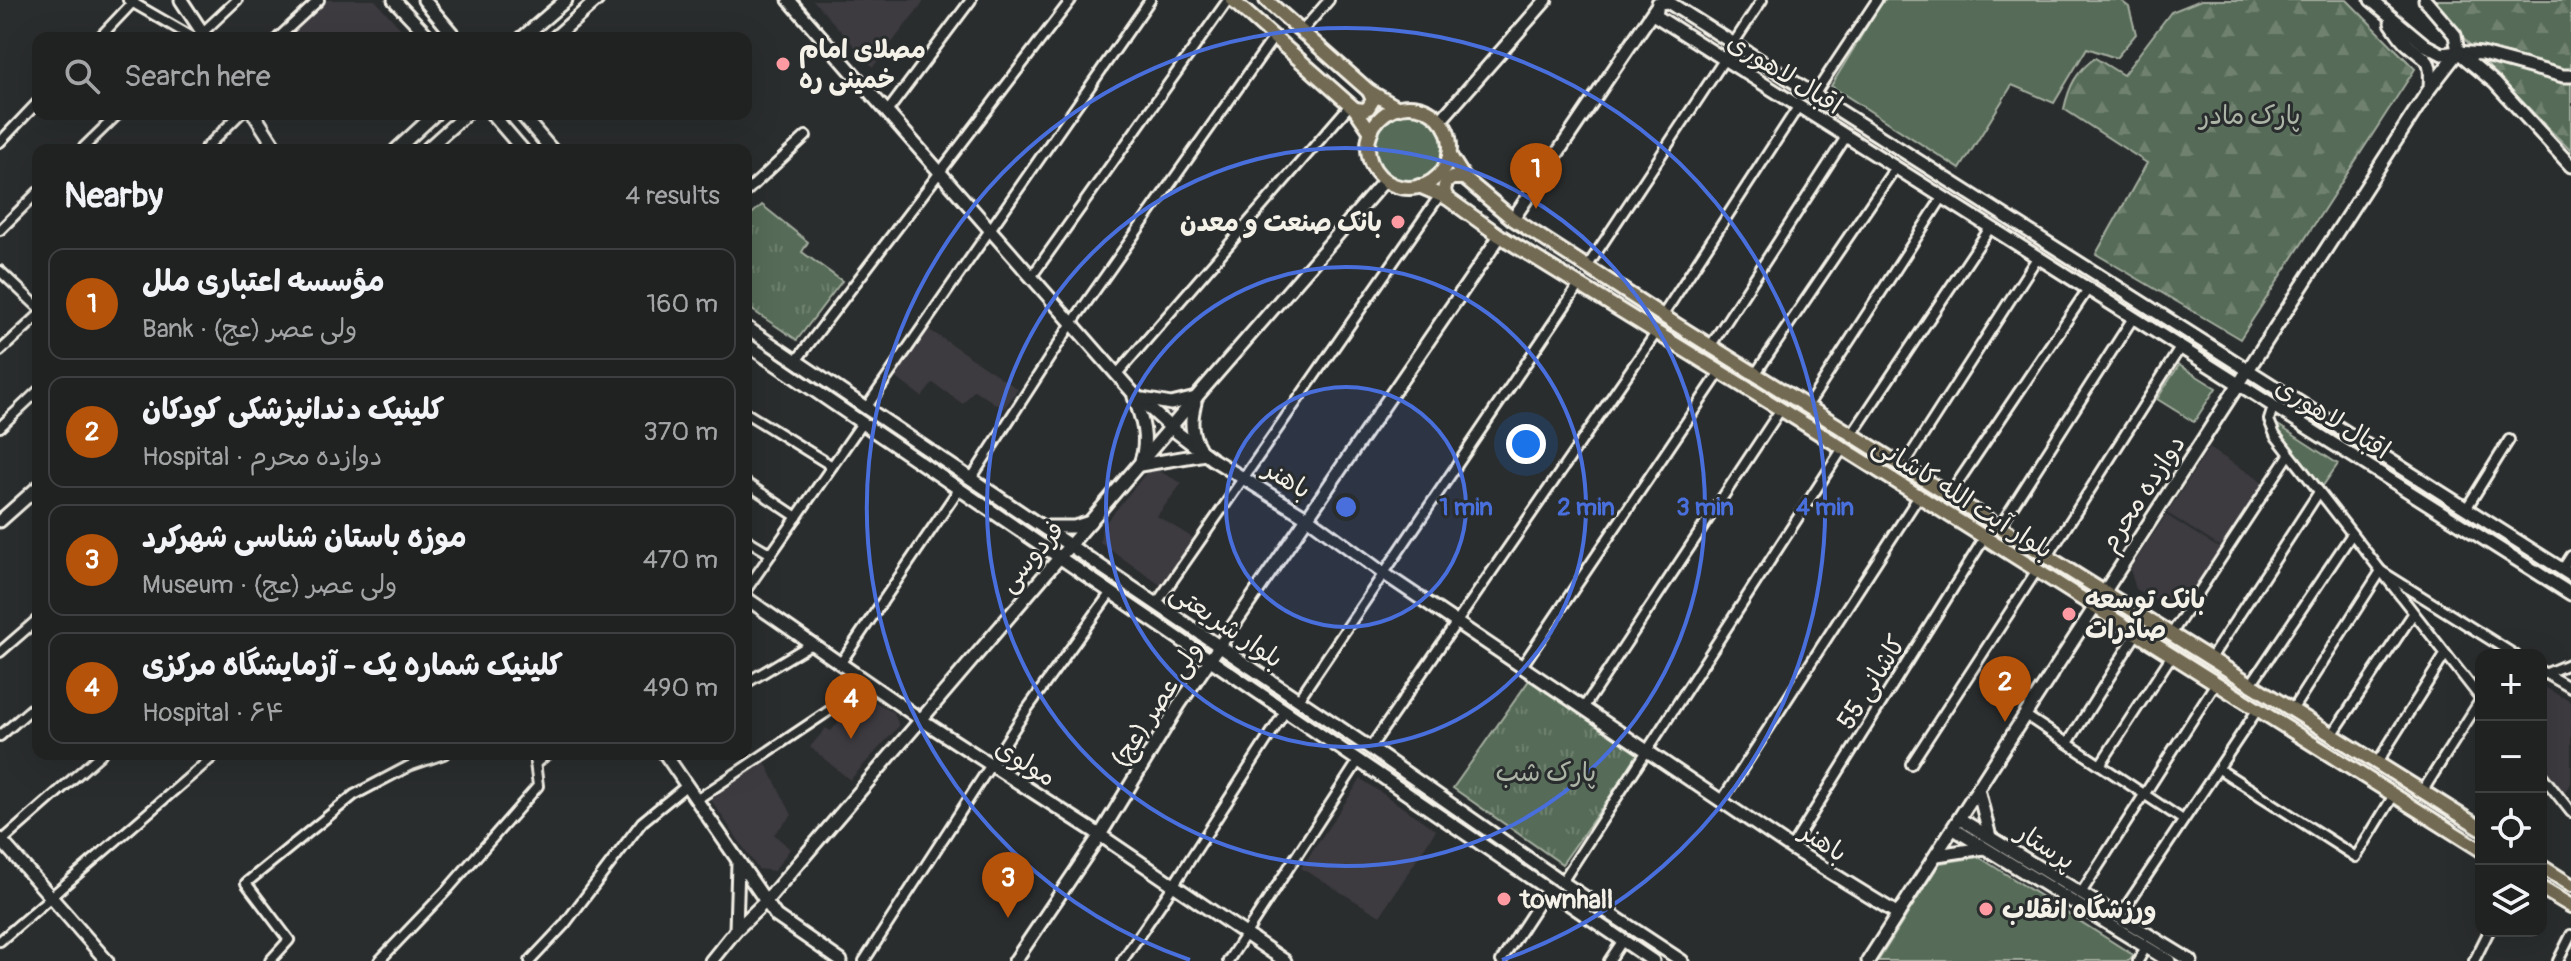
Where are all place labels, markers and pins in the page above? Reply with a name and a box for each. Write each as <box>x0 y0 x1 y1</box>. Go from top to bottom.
place label: مصلای امام خمینی ره <box>799 34 926 96</box>
marker: مصلای امام خمینی ره <box>774 55 792 73</box>
pin: 1 <box>1510 143 1562 209</box>
place label: بانک صنعت و معدن <box>1180 207 1382 239</box>
marker: بانک صنعت و معدن <box>1389 213 1407 231</box>
centre of rings <box>1332 493 1360 521</box>
place label: بانک توسعه صادرات <box>2085 584 2205 646</box>
marker: بانک توسعه صادرات <box>2060 605 2078 623</box>
pin: 2 <box>1979 656 2031 722</box>
pin: 4 <box>825 673 877 739</box>
pin: 3 <box>982 852 1034 918</box>
place label: townhall <box>1518 884 1613 916</box>
marker: townhall <box>1495 890 1513 908</box>
place label: ورزشگاه انقلاب <box>2002 893 2157 926</box>
marker: ورزشگاه انقلاب <box>1977 900 1995 918</box>

